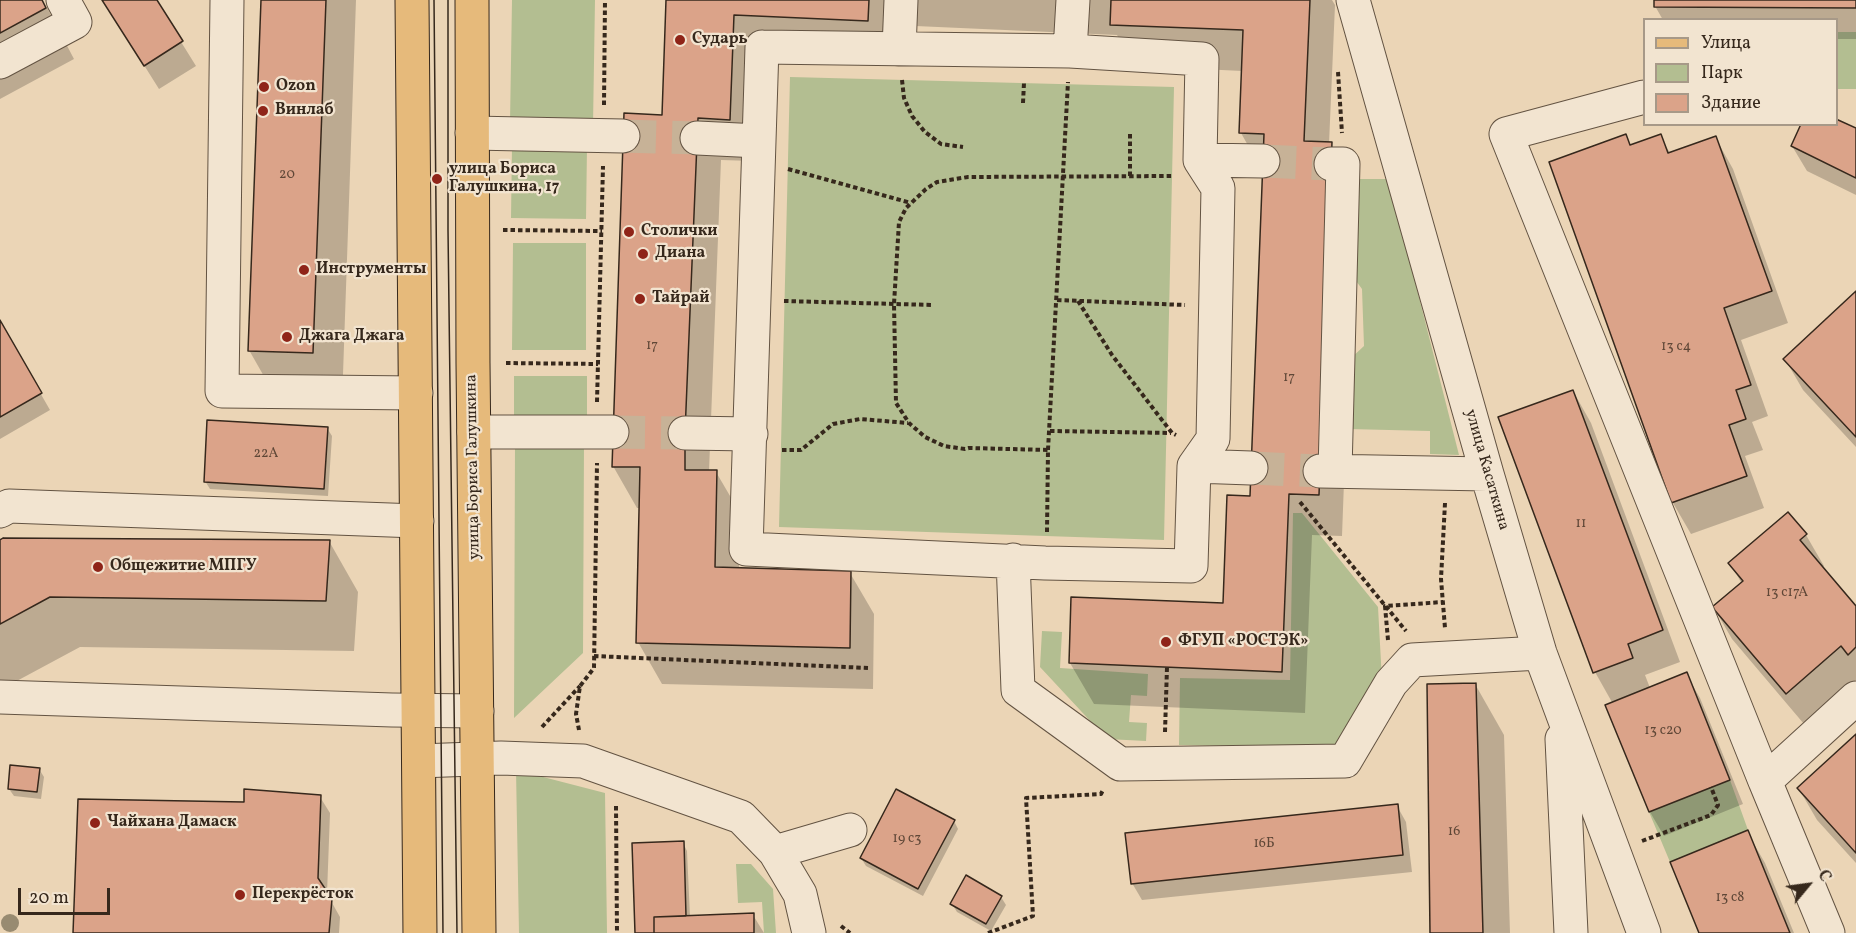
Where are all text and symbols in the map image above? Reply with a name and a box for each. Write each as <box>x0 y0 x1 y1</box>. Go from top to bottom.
legend <box>1643 18 1838 126</box>
place label: Сударь <box>692 30 748 50</box>
text: Улица <box>1701 31 1751 56</box>
marker: Сударь <box>673 33 687 47</box>
text: Парк <box>1701 61 1743 86</box>
place label: Ozon <box>276 77 316 97</box>
marker: Ozon <box>257 80 271 94</box>
text: Здание <box>1701 91 1761 116</box>
place label: Винлаб <box>275 101 334 121</box>
marker: Винлаб <box>256 104 270 118</box>
place label: улица Бориса Галушкина, 17 <box>449 160 559 198</box>
house number: 20 <box>279 167 295 183</box>
marker: улица Бориса Галушкина, 17 <box>430 172 444 186</box>
place label: Столички <box>641 222 718 242</box>
marker: Столички <box>622 225 636 239</box>
place label: Диана <box>655 244 705 264</box>
marker: Диана <box>636 247 650 261</box>
place label: Инструменты <box>316 260 426 280</box>
marker: Инструменты <box>297 263 311 277</box>
place label: Тайрай <box>652 289 709 309</box>
marker: Тайрай <box>633 292 647 306</box>
place label: Джага Джага <box>299 327 405 347</box>
marker: Джага Джага <box>280 330 294 344</box>
house number: 17 <box>646 338 658 354</box>
house number: 13 с4 <box>1661 339 1691 355</box>
house number: 17 <box>1283 370 1295 386</box>
street label: улица Бориса Галушкина <box>463 374 485 560</box>
street label: улица Касаткина <box>1460 407 1512 533</box>
house number: 22А <box>254 446 278 462</box>
house number: 11 <box>1576 516 1586 532</box>
place label: Общежитие МПГУ <box>110 557 257 577</box>
marker: Общежитие МПГУ <box>91 560 105 574</box>
house number: 13 с17А <box>1766 585 1808 601</box>
place label: ФГУП «РОСТЭК» <box>1178 632 1308 652</box>
marker: ФГУП «РОСТЭК» <box>1159 635 1173 649</box>
house number: 13 с20 <box>1644 723 1682 739</box>
place label: Чайхана Дамаск <box>107 813 237 833</box>
marker: Чайхана Дамаск <box>88 816 102 830</box>
house number: 16 <box>1448 824 1460 840</box>
house number: 19 с3 <box>893 831 921 847</box>
house number: 16Б <box>1253 836 1275 852</box>
north arrow <box>1778 855 1838 915</box>
text: С <box>1812 866 1836 886</box>
scale bar <box>21 876 112 914</box>
place label: Перекрёсток <box>252 885 354 905</box>
text: 20 m <box>29 886 69 911</box>
marker: Перекрёсток <box>233 888 247 902</box>
house number: 13 с8 <box>1716 890 1744 906</box>

